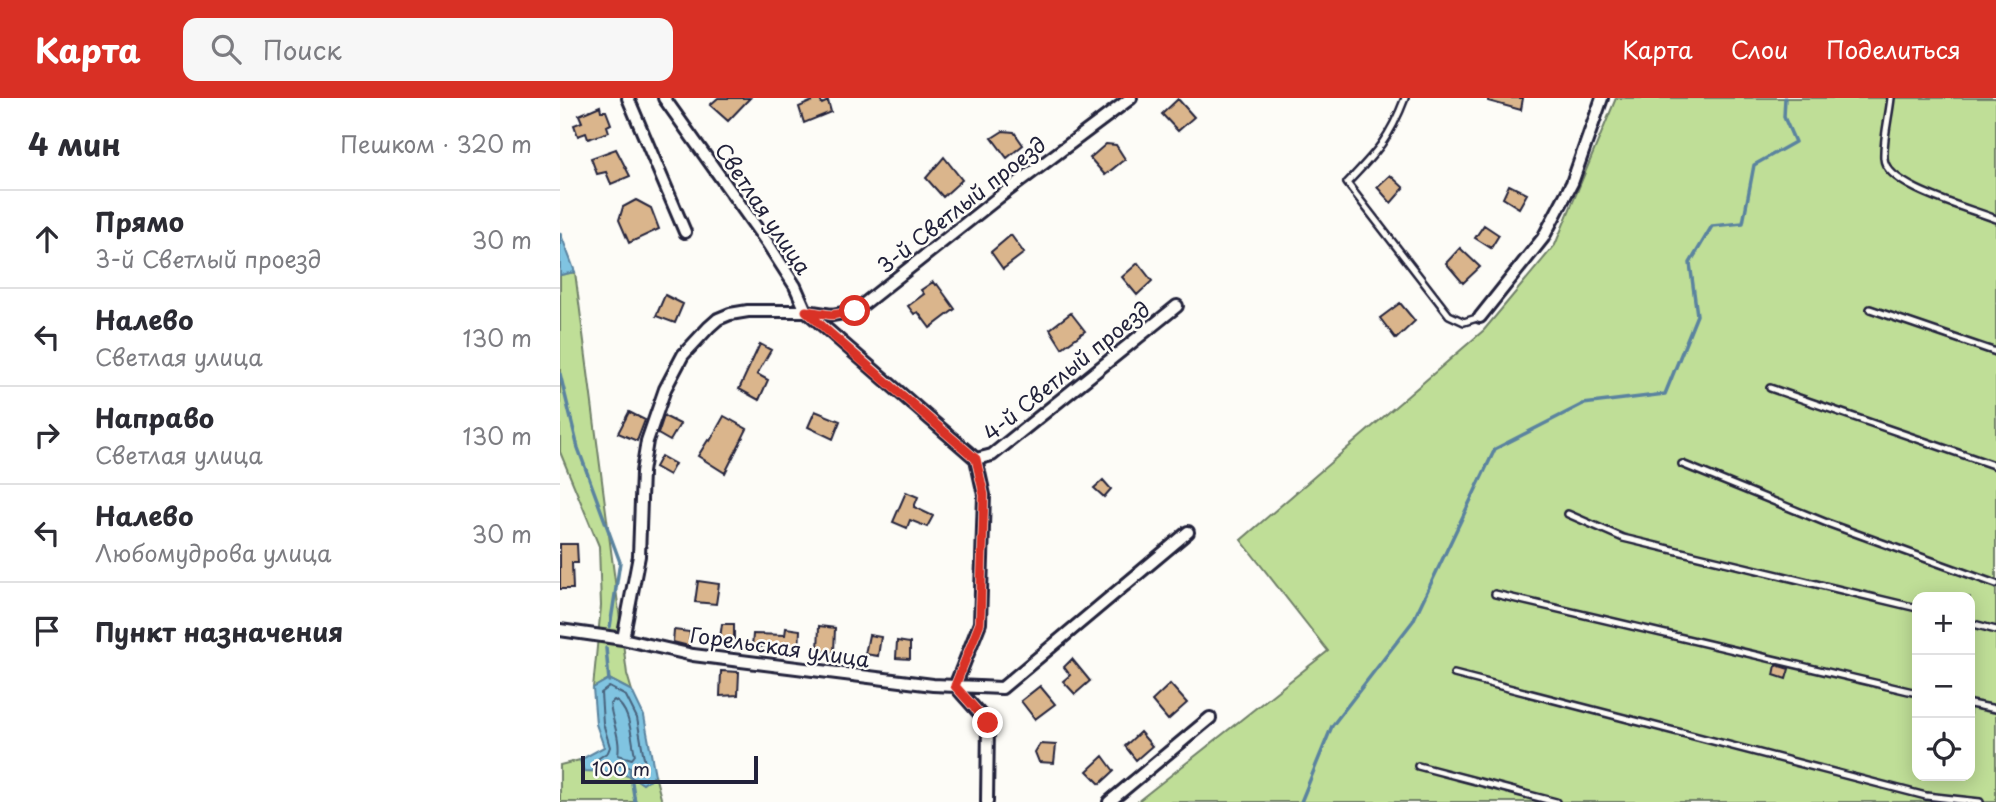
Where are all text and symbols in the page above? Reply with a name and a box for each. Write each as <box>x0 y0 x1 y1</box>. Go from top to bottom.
search box <box>183 18 673 81</box>
text: Карта <box>35 24 141 74</box>
icon: search <box>207 30 245 68</box>
text: Поиск <box>263 30 342 69</box>
text: Карта <box>1622 31 1693 67</box>
text: Слои <box>1731 31 1788 67</box>
text: Поделиться <box>1826 31 1961 67</box>
text: 4 мин <box>28 121 121 166</box>
text: Пешком · 320 m <box>340 126 532 161</box>
street label: 3-й Светлый проезд <box>870 128 1052 280</box>
street label: Светлая улица <box>708 136 821 281</box>
text: Прямо <box>95 202 184 241</box>
icon: ahead <box>28 220 66 258</box>
text: 30 m <box>471 222 532 257</box>
text: 3-й Светлый проезд <box>95 241 321 276</box>
street label: 4-й Светлый проезд <box>976 293 1156 447</box>
route start <box>839 295 870 326</box>
text: Налево <box>95 300 193 339</box>
icon: left <box>28 318 66 356</box>
text: 130 m <box>462 320 532 355</box>
text: Светлая улица <box>95 339 263 374</box>
text: Направо <box>95 398 214 437</box>
icon: right <box>28 416 66 454</box>
text: 130 m <box>462 418 532 453</box>
text: Светлая улица <box>95 437 263 472</box>
text: Налево <box>95 496 193 535</box>
icon: left <box>28 514 66 552</box>
text: 30 m <box>471 516 532 551</box>
text: Любомудрова улица <box>95 535 332 570</box>
map controls <box>1912 592 1975 781</box>
button: + <box>1912 592 1975 655</box>
icon: arrive <box>28 612 66 650</box>
text: Пункт назначения <box>95 612 343 651</box>
street label: Горельская улица <box>688 618 873 675</box>
button: − <box>1912 655 1975 718</box>
route end <box>972 707 1003 738</box>
button: locate <box>1912 718 1975 781</box>
scale bar <box>581 753 758 785</box>
text: 100 m <box>592 754 650 782</box>

